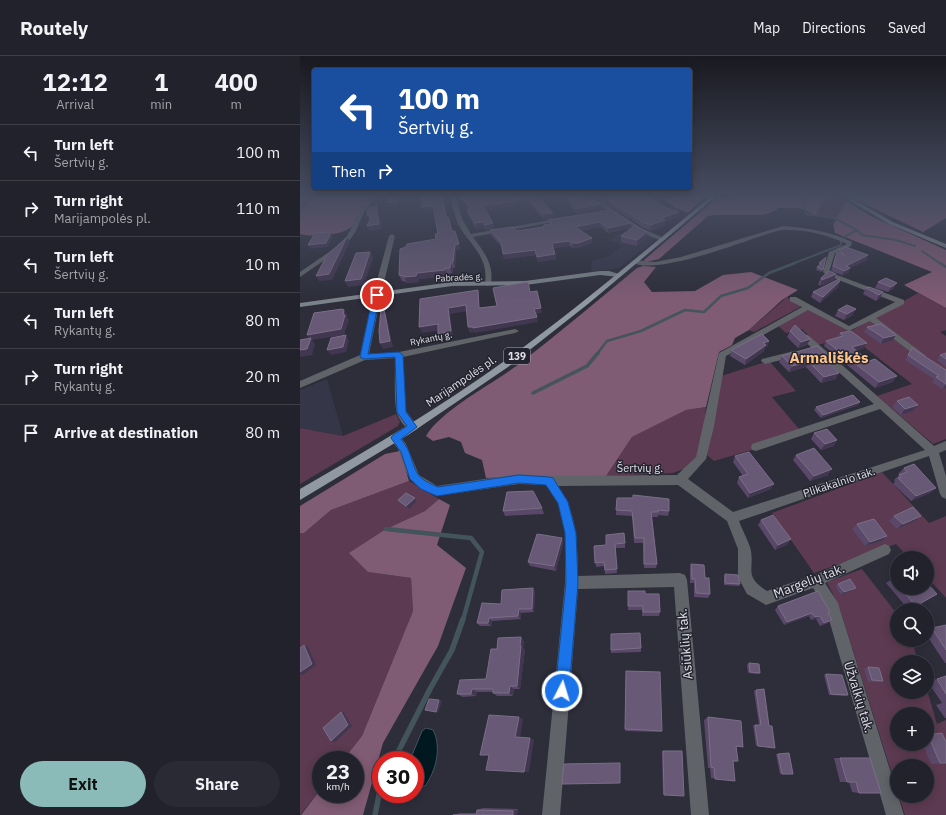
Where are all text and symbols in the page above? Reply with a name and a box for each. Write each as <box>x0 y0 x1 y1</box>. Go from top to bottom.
text: Routely <box>20 16 88 40</box>
text: Map <box>753 19 780 37</box>
text: Directions <box>802 19 866 37</box>
text: Saved <box>888 19 926 37</box>
text: 12:12 <box>42 66 108 98</box>
text: 1 <box>154 66 168 98</box>
text: 400 <box>214 66 258 98</box>
text: 100 m <box>398 80 480 117</box>
icon: left <box>332 84 384 136</box>
text: Arrival <box>56 96 94 113</box>
text: min <box>150 96 172 113</box>
text: m <box>230 96 242 113</box>
text: Šertvių g. <box>398 116 474 139</box>
text: Turn left <box>54 135 114 154</box>
icon: left <box>20 142 42 164</box>
text: 100 m <box>236 143 280 162</box>
text: Šertvių g. <box>54 154 109 171</box>
icon: right <box>374 160 396 182</box>
text: Then <box>332 162 366 181</box>
text: Turn right <box>54 191 123 210</box>
icon: right <box>20 198 42 220</box>
text: 110 m <box>236 199 280 218</box>
text: Marijampolės pl. <box>54 210 151 227</box>
text: Turn left <box>54 247 114 266</box>
icon: left <box>20 254 42 276</box>
text: 10 m <box>245 255 280 274</box>
text: Šertvių g. <box>54 266 109 283</box>
street label: Pabradės g. <box>435 270 483 284</box>
pin <box>360 278 394 312</box>
icon: arrive <box>366 284 388 306</box>
text: Turn left <box>54 303 114 322</box>
icon: left <box>20 310 42 332</box>
text: 80 m <box>245 311 280 330</box>
text: Rykantų g. <box>54 322 115 339</box>
street label: Rykantų g. <box>409 329 453 347</box>
road number: 139 <box>504 348 530 364</box>
district label: Armališkės <box>790 348 869 367</box>
street label: Marijampolės pl. <box>423 352 499 410</box>
text: Turn right <box>54 359 123 378</box>
icon: right <box>20 366 42 388</box>
text: 20 m <box>245 367 280 386</box>
text: Rykantų g. <box>54 378 115 395</box>
icon: arrive <box>20 422 42 444</box>
text: Arrive at destination <box>54 423 198 442</box>
text: 80 m <box>245 423 280 442</box>
street label: Šertvių g. <box>617 461 663 475</box>
street label: Plikakalnio tak. <box>801 464 877 500</box>
map controls <box>890 551 934 803</box>
button: sound <box>890 551 934 595</box>
street label: Margelių tak. <box>771 560 847 602</box>
button: search <box>890 603 934 647</box>
street label: Asiūklių tak. <box>673 608 697 680</box>
button: layers <box>890 655 934 699</box>
street label: Užvalkių tak. <box>840 659 878 735</box>
position arrow <box>541 670 583 712</box>
button: + <box>890 707 934 751</box>
speed limit sign: 30 <box>372 751 424 803</box>
text: 23 <box>326 758 350 785</box>
button: − <box>890 759 934 803</box>
button: Exit <box>20 761 146 807</box>
button: Share <box>154 761 280 807</box>
text: km/h <box>326 780 350 793</box>

